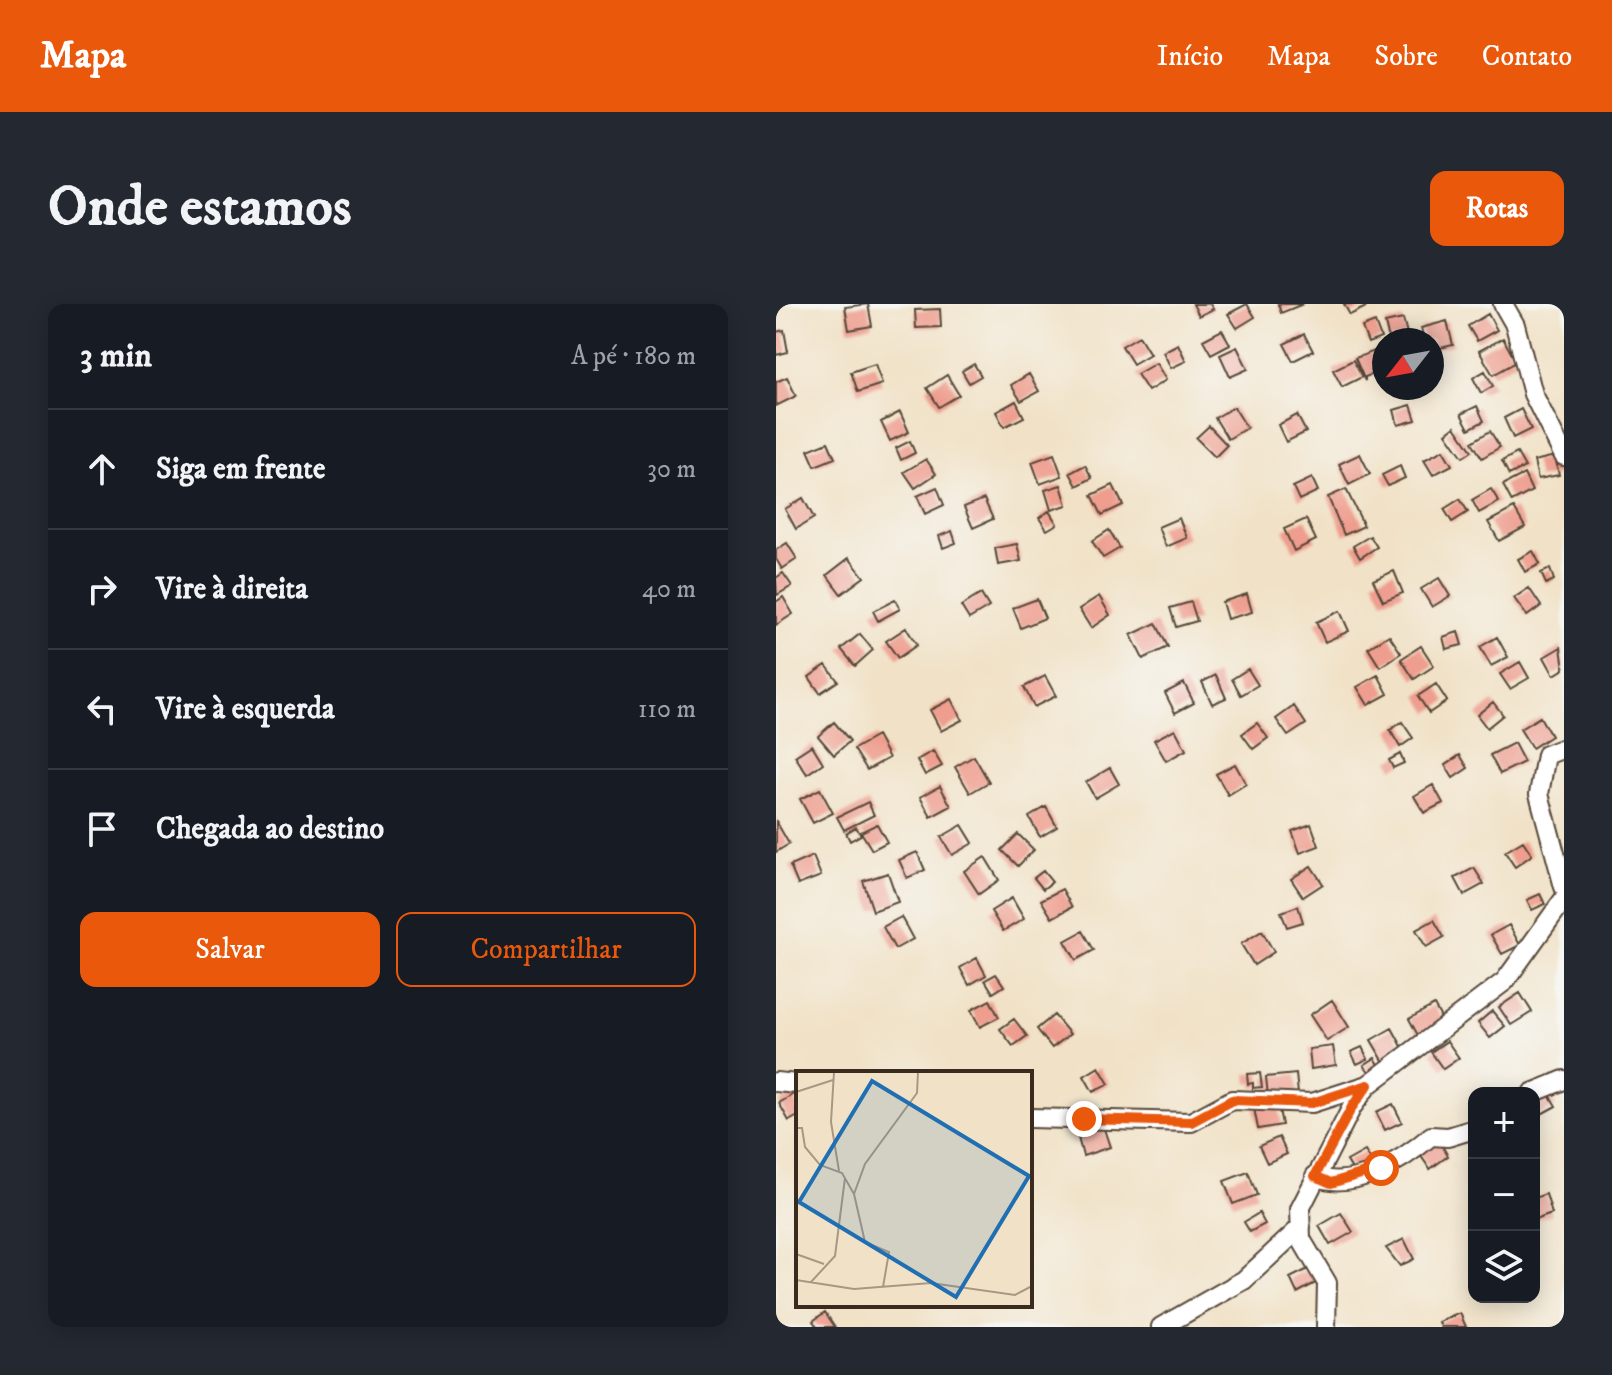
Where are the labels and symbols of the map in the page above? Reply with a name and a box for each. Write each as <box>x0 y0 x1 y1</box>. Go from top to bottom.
north arrow <box>1372 328 1444 400</box>
inset map <box>796 1071 1032 1307</box>
route end <box>1066 1101 1102 1137</box>
route start <box>1363 1150 1399 1186</box>

